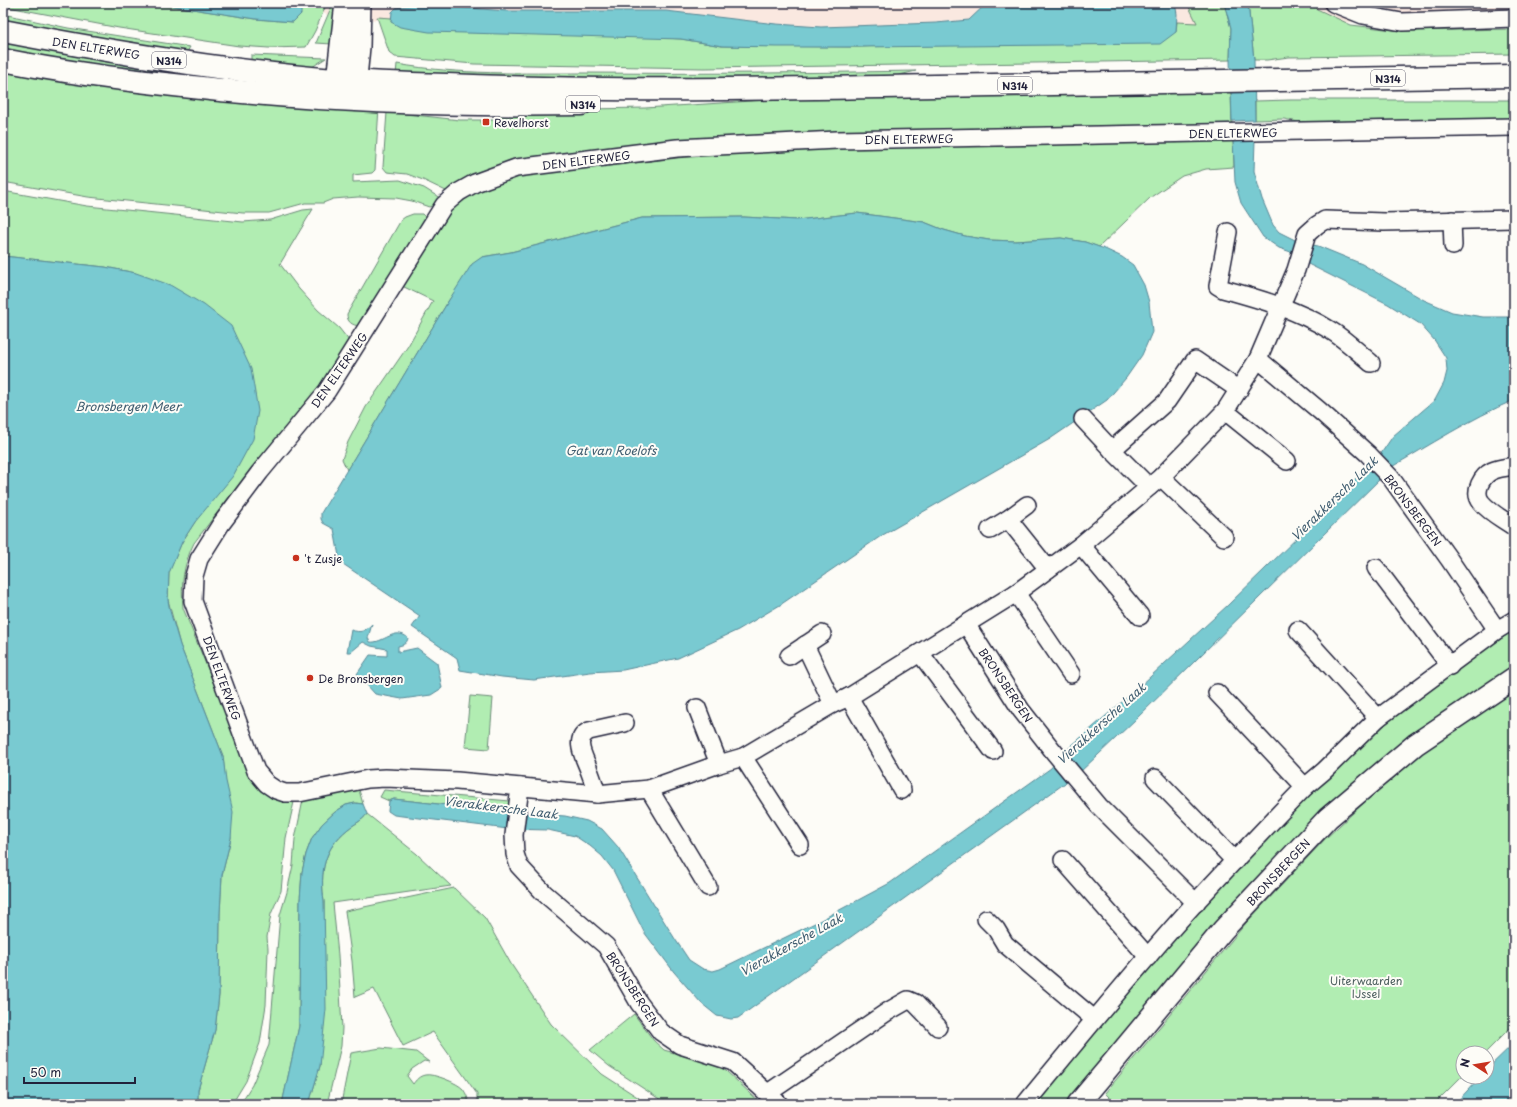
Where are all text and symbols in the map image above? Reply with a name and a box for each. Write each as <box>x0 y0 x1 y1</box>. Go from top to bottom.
street label: DEN ELTERWEG <box>51 33 141 63</box>
road number: N314 <box>152 52 186 68</box>
road number: N314 <box>1371 70 1405 86</box>
road number: N314 <box>998 77 1032 93</box>
road number: N314 <box>566 96 600 112</box>
place label: Revelhorst <box>494 114 549 131</box>
marker: Revelhorst <box>481 117 491 127</box>
street label: DEN ELTERWEG <box>1188 124 1278 142</box>
street label: DEN ELTERWEG <box>864 130 954 148</box>
street label: DEN ELTERWEG <box>541 146 631 174</box>
street label: DEN ELTERWEG <box>307 329 371 411</box>
water label: Bronsbergen Meer <box>75 397 183 415</box>
water label: Gat van Roelofs <box>566 441 658 459</box>
water label: Vierakkersche Laak <box>1287 451 1382 544</box>
street label: BRONSBERGEN <box>1380 470 1446 550</box>
place label: 't Zusje <box>304 550 342 567</box>
marker: 't Zusje <box>291 553 301 563</box>
street label: DEN ELTERWEG <box>199 633 245 723</box>
street label: BRONSBERGEN <box>975 644 1037 726</box>
place label: De Bronsbergen <box>318 670 403 687</box>
marker: De Bronsbergen <box>305 673 315 683</box>
water label: Vierakkersche Laak <box>1052 677 1150 768</box>
water label: Vierakkersche Laak <box>443 791 560 823</box>
street label: BRONSBERGEN <box>1242 835 1314 909</box>
water label: Vierakkersche Laak <box>737 908 846 980</box>
street label: BRONSBERGEN <box>602 948 664 1030</box>
park label: Uiterwaarden IJssel <box>1330 972 1402 1002</box>
north arrow <box>1455 1045 1495 1085</box>
text: N <box>1456 1057 1474 1069</box>
scale bar <box>24 1059 135 1085</box>
text: 50 m <box>30 1063 61 1081</box>

